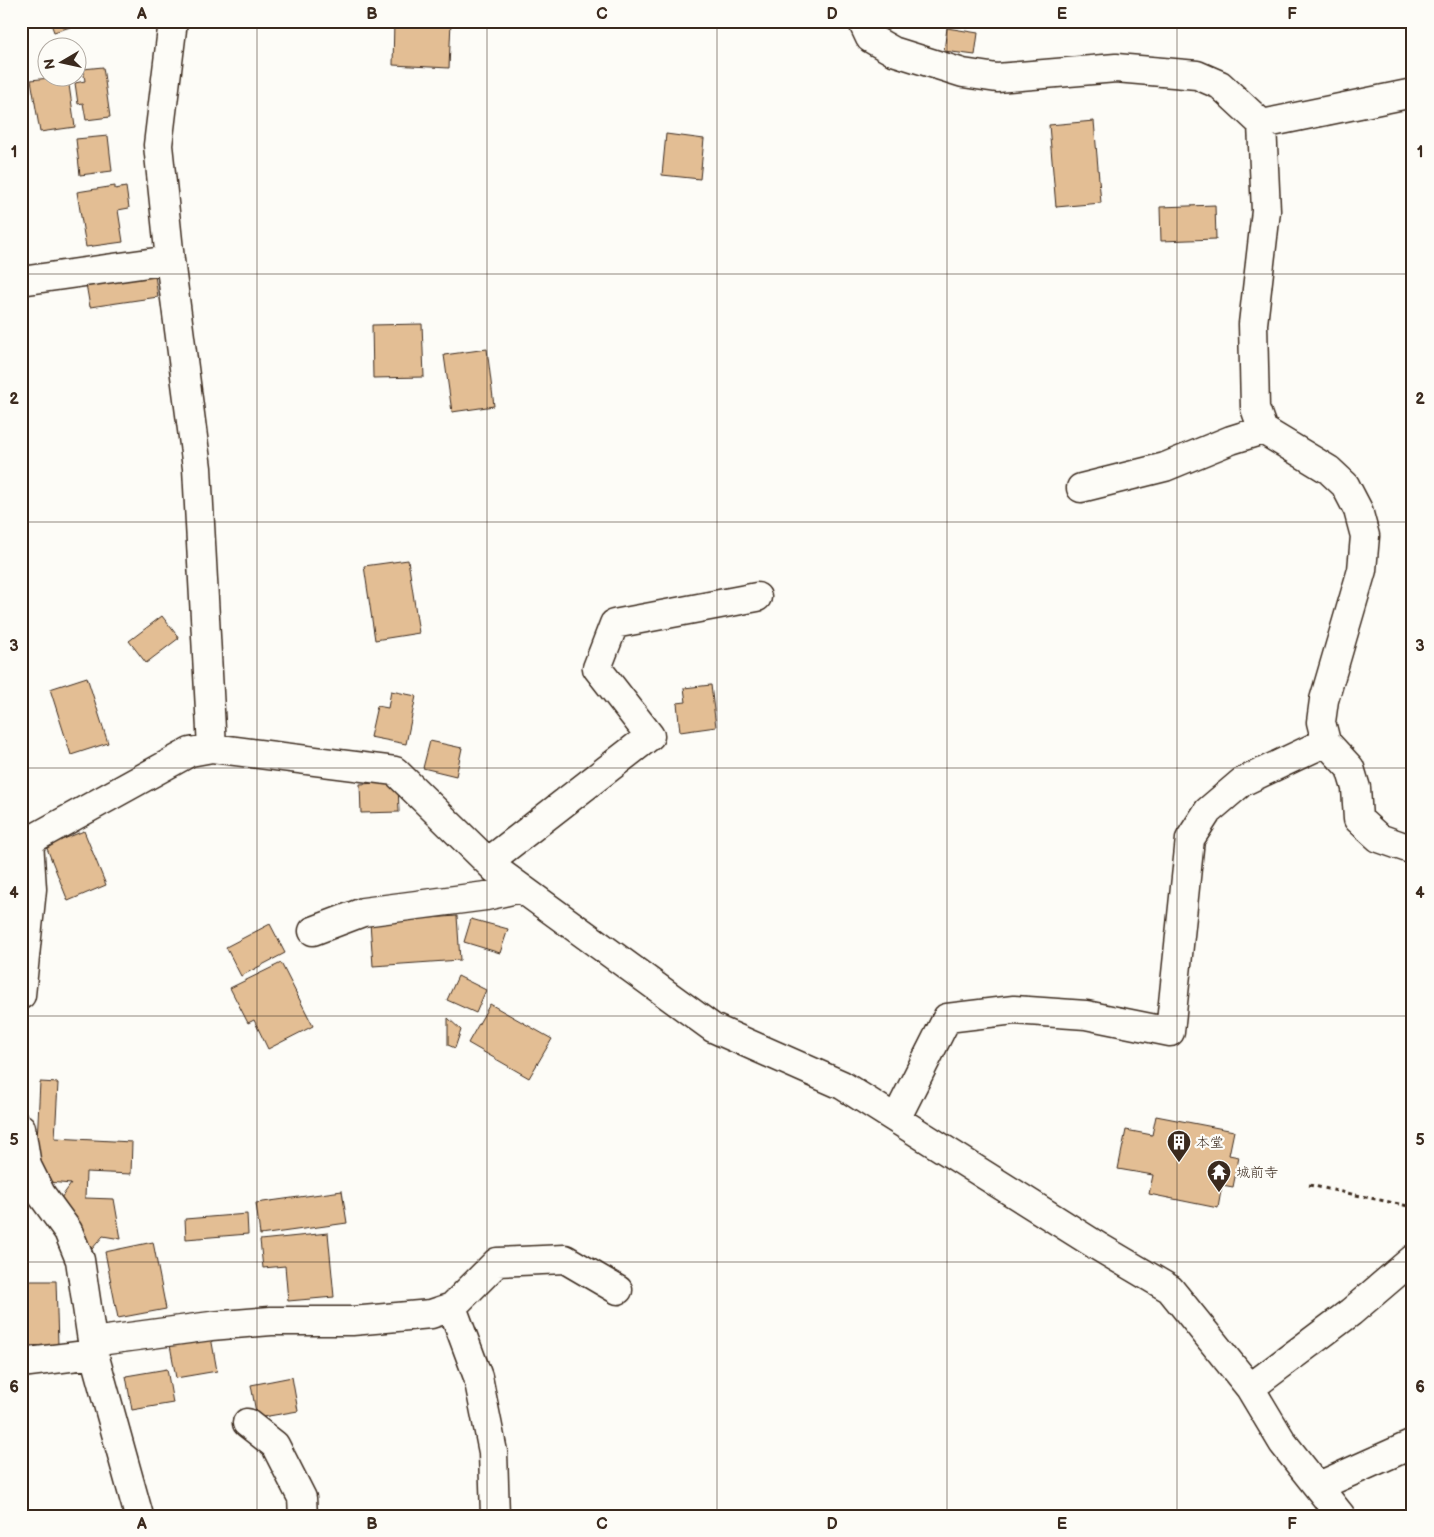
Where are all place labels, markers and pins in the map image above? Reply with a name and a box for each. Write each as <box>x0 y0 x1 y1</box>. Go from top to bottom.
building icon: 本堂 <box>1166 1129 1192 1163</box>
place label: 本堂 <box>1196 1134 1224 1151</box>
temple icon: 城前寺 <box>1206 1159 1232 1193</box>
place label: 城前寺 <box>1236 1164 1278 1181</box>

